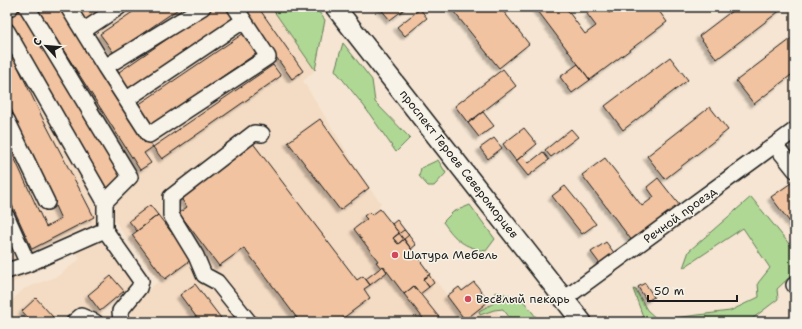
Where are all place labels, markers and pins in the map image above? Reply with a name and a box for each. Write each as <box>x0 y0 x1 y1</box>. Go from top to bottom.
place label: Шатура Мебель <box>403 247 498 263</box>
marker: Шатура Мебель <box>390 250 400 260</box>
place label: Весёлый пекарь <box>476 291 570 307</box>
marker: Весёлый пекарь <box>463 294 473 304</box>

